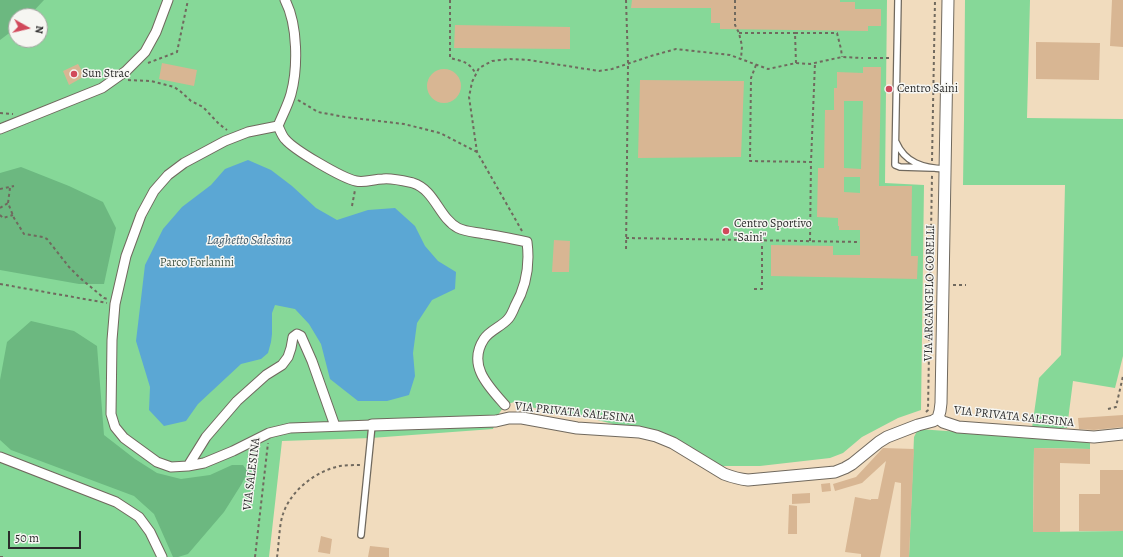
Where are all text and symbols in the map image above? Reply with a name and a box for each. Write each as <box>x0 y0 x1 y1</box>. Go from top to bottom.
north arrow <box>8 8 48 48</box>
text: N <box>31 25 47 35</box>
place label: Sun Strac <box>82 67 129 81</box>
marker: Sun Strac <box>69 69 79 79</box>
place label: Centro Saini <box>897 82 958 96</box>
marker: Centro Saini <box>884 84 894 94</box>
place label: Centro Sportivo "Saini" <box>734 217 812 245</box>
street label: VIA ARCANGELO CORELLI <box>922 225 938 361</box>
marker: Centro Sportivo "Saini" <box>721 226 731 236</box>
water label: Laghetto Salesina <box>207 233 291 249</box>
park label: Parco Forlanini <box>160 256 234 270</box>
street label: VIA PRIVATA SALESINA <box>514 400 636 426</box>
street label: VIA PRIVATA SALESINA <box>953 404 1075 430</box>
street label: VIA SALESINA <box>240 437 264 511</box>
scale bar <box>10 523 83 549</box>
text: 50 m <box>15 530 39 546</box>

